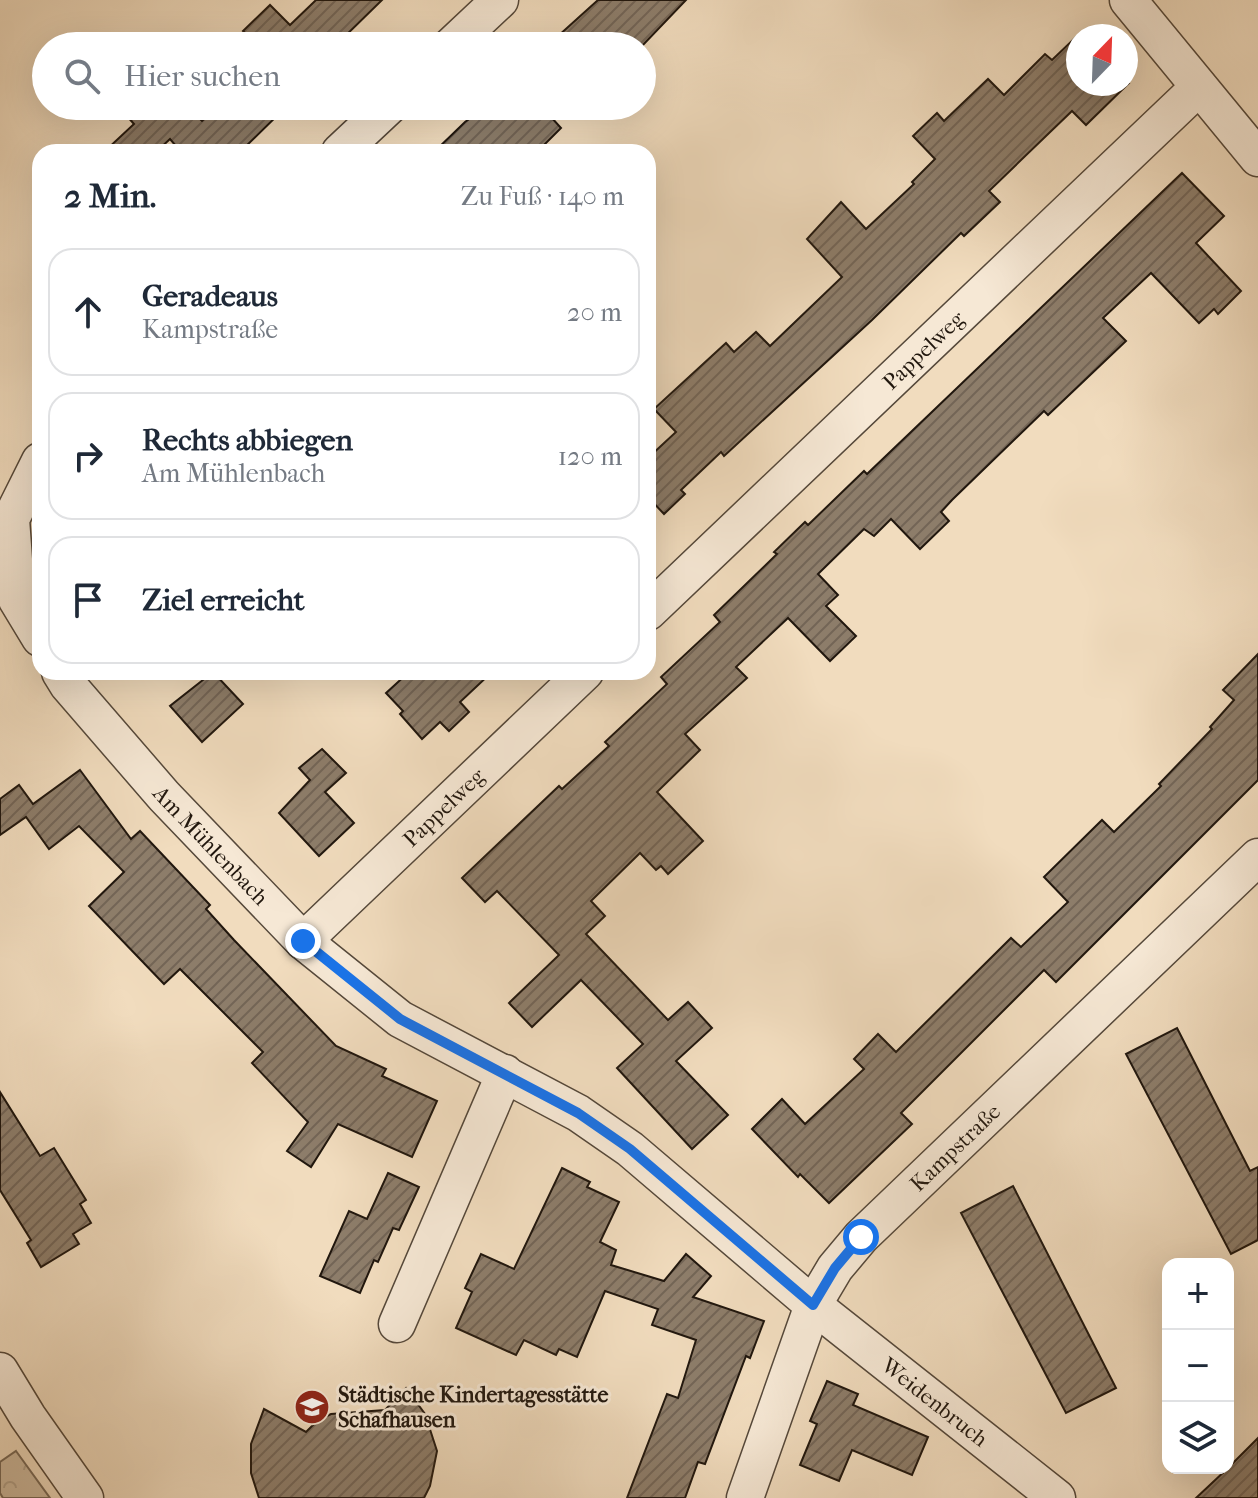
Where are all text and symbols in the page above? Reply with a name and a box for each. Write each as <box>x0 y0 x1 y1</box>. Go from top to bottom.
north arrow <box>1066 24 1138 96</box>
search box <box>32 32 656 120</box>
icon: search <box>60 54 104 98</box>
text: Hier suchen <box>124 59 280 94</box>
text: 2 Min. <box>64 176 156 216</box>
text: Zu Fuß · 140 m <box>461 181 624 212</box>
text: Geradeaus <box>142 279 278 314</box>
icon: ahead <box>66 290 110 334</box>
text: 20 m <box>567 297 622 328</box>
street label: Pappelweg <box>878 306 970 395</box>
text: Kampstraße <box>142 314 278 345</box>
text: Rechts abbiegen <box>142 423 353 458</box>
icon: right <box>66 434 110 478</box>
text: 120 m <box>558 441 622 472</box>
text: Am Mühlenbach <box>142 458 325 489</box>
icon: arrive <box>66 578 110 622</box>
text: Ziel erreicht <box>142 583 304 618</box>
street label: Pappelweg <box>398 763 490 853</box>
street label: Am Mühlenbach <box>146 780 274 911</box>
route end <box>285 923 321 959</box>
street label: Kampstraße <box>905 1099 1006 1197</box>
route start <box>843 1219 879 1255</box>
map controls <box>1162 1258 1234 1474</box>
button: + <box>1162 1258 1234 1330</box>
button: − <box>1162 1330 1234 1402</box>
street label: Weidenbruch <box>875 1352 993 1453</box>
place label: Städtische Kindertagesstätte Schafhausen <box>338 1382 608 1433</box>
school or university icon: Städtische Kindertagesstätte Schafhausen <box>293 1388 331 1426</box>
button: layers <box>1162 1402 1234 1474</box>

